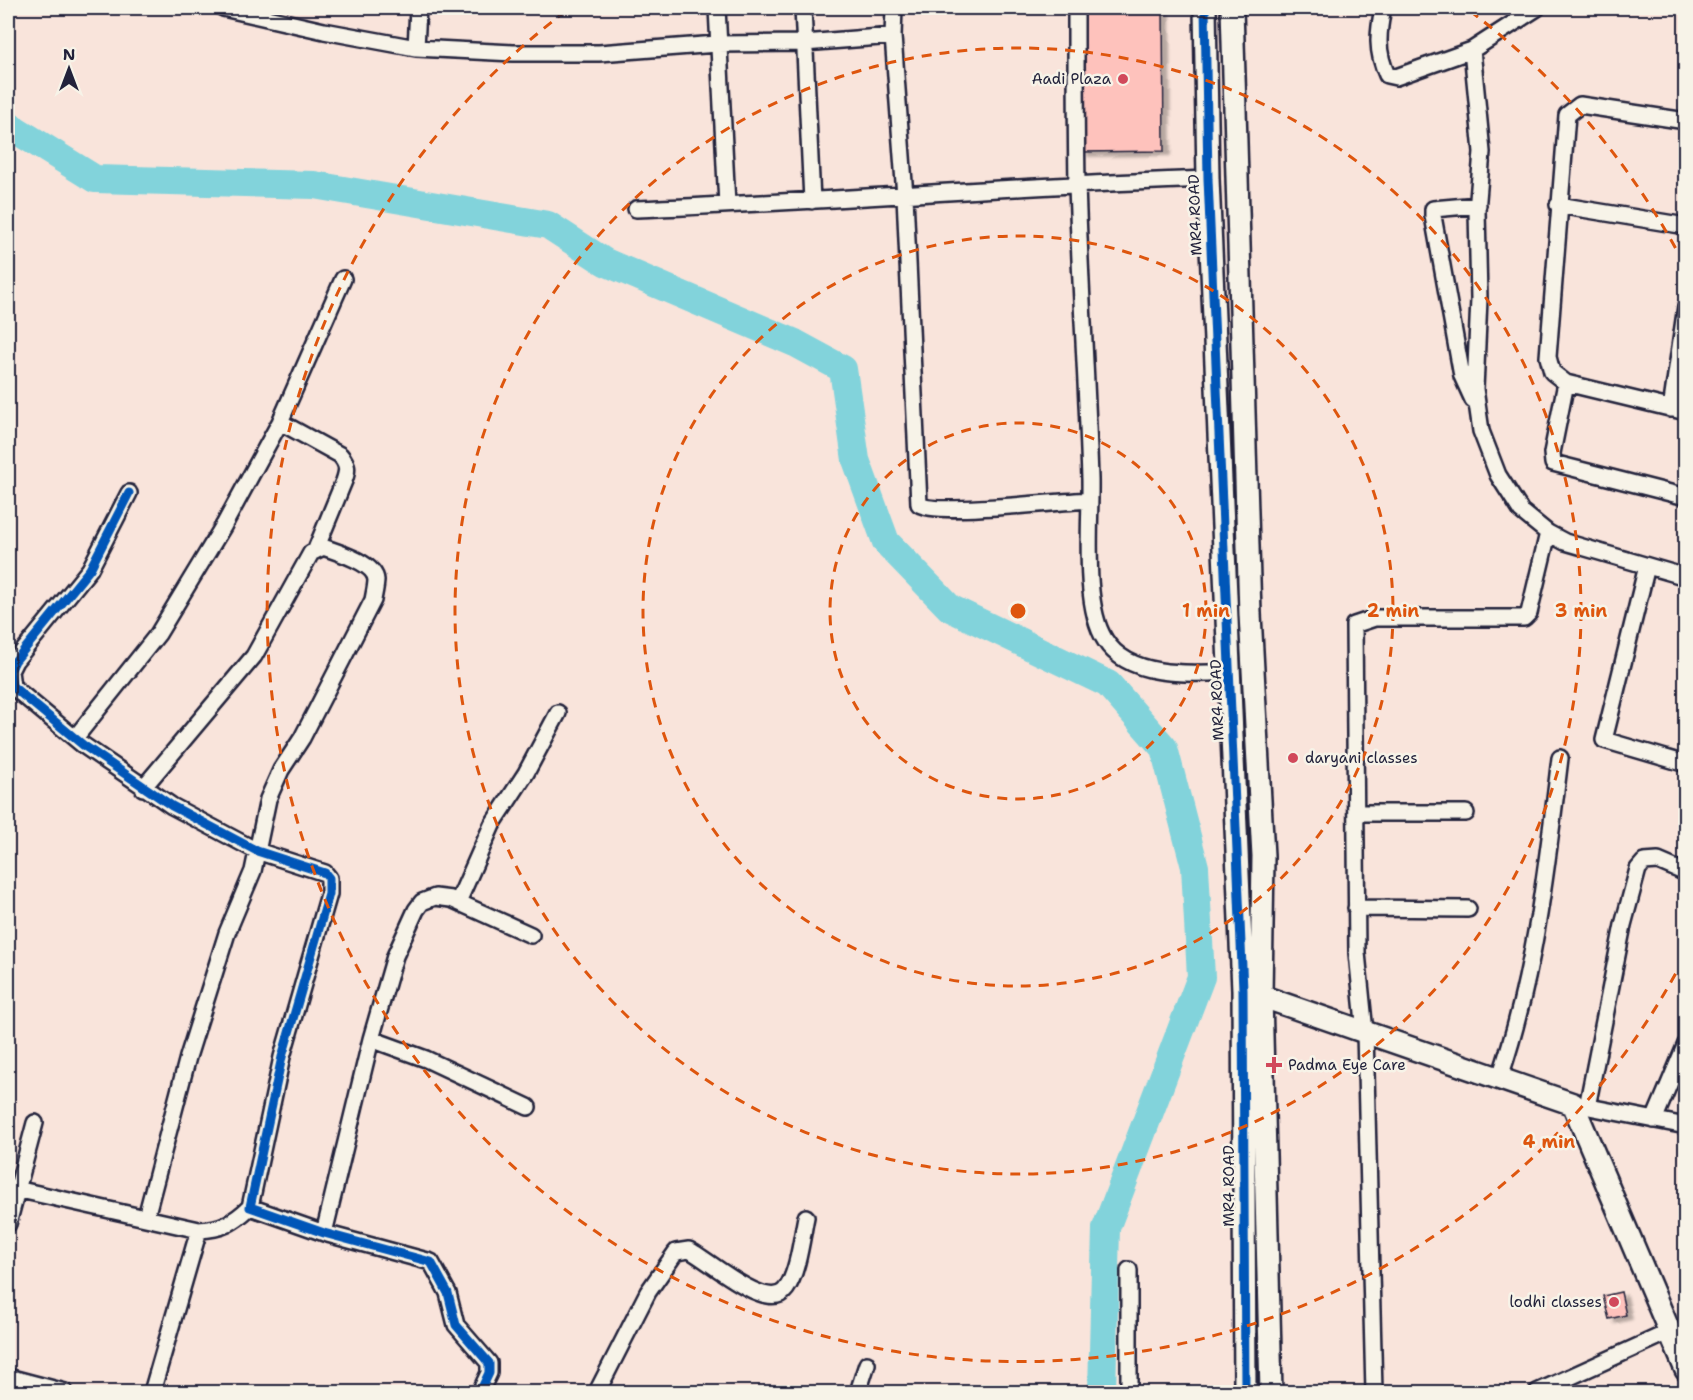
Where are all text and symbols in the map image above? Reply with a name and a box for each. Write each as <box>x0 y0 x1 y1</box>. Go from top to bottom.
north arrow <box>39 39 99 99</box>
text: N <box>63 44 75 65</box>
place label: Aadi Plaza <box>1032 69 1112 89</box>
marker: Aadi Plaza <box>1116 72 1130 86</box>
street label: MR4 ROAD <box>1184 174 1206 256</box>
text: 1 min <box>1182 599 1230 623</box>
text: 2 min <box>1367 599 1419 623</box>
text: 3 min <box>1555 599 1607 623</box>
centre of rings <box>1008 601 1028 621</box>
street label: MR4 ROAD <box>1206 659 1228 741</box>
place label: daryani classes <box>1305 748 1418 768</box>
marker: daryani classes <box>1286 751 1300 765</box>
place label: Padma Eye Care <box>1288 1055 1406 1075</box>
marker: Padma Eye Care <box>1265 1056 1283 1074</box>
text: 4 min <box>1523 1130 1575 1154</box>
street label: MR4 ROAD <box>1219 1145 1239 1227</box>
place label: lodhi classes <box>1510 1292 1602 1312</box>
marker: lodhi classes <box>1607 1295 1621 1309</box>

